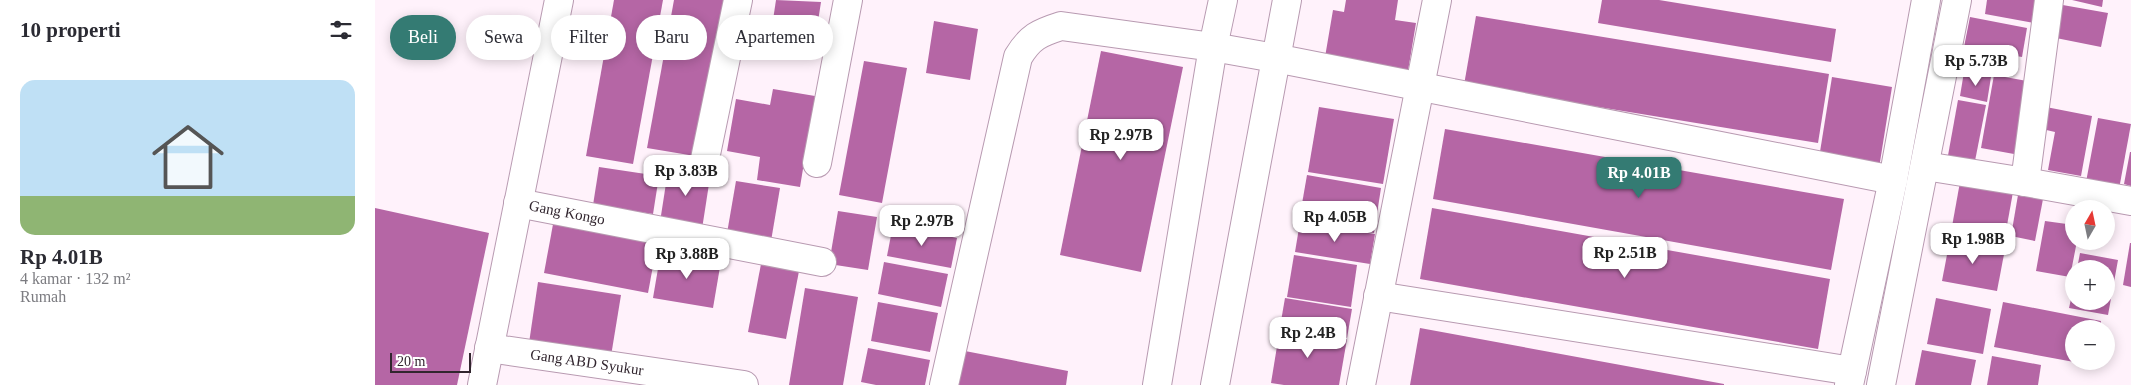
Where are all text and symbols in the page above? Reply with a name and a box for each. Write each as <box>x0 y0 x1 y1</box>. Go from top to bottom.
chip: Beli <box>390 15 456 60</box>
chip: Sewa <box>466 15 541 60</box>
chip: Filter <box>551 15 626 60</box>
chip: Baru <box>636 15 707 60</box>
chip: Apartemen <box>717 15 833 60</box>
icon: filters <box>327 16 355 44</box>
text: 10 properti <box>20 18 121 42</box>
pin: Rp 5.73B <box>1924 44 2028 87</box>
text: Rp 5.73B <box>1944 52 2008 69</box>
icon: home <box>143 112 233 202</box>
pin: Rp 2.97B <box>1069 119 1173 161</box>
text: Rp 2.97B <box>1089 126 1153 143</box>
pin: Rp 3.83B <box>634 154 738 197</box>
pin: Rp 4.01B <box>1587 156 1691 199</box>
text: Rp 3.83B <box>654 162 718 179</box>
text: Rp 4.01B <box>1607 164 1671 181</box>
street label: Gang Kongo <box>528 197 606 228</box>
pin: Rp 4.05B <box>1283 200 1387 243</box>
north arrow <box>2065 200 2115 250</box>
map controls <box>2065 200 2115 370</box>
pin: Rp 2.97B <box>870 204 974 247</box>
text: Rp 4.05B <box>1303 208 1367 225</box>
text: Rp 2.97B <box>890 212 954 229</box>
pin: Rp 1.98B <box>1921 222 2025 265</box>
text: Rp 1.98B <box>1941 230 2005 247</box>
pin: Rp 2.51B <box>1573 236 1677 279</box>
pin: Rp 3.88B <box>635 238 739 280</box>
text: Rp 2.51B <box>1593 244 1657 261</box>
text: Rp 4.01B <box>20 245 103 269</box>
text: Rp 3.88B <box>655 245 719 262</box>
button: + <box>2065 260 2115 310</box>
text: 4 kamar · 132 m² <box>20 270 131 287</box>
text: Rumah <box>20 288 66 305</box>
pin: Rp 2.4B <box>1262 316 1354 359</box>
button: − <box>2065 320 2115 370</box>
text: Rp 2.4B <box>1280 324 1336 341</box>
street label: Gang ABD Syukur <box>529 346 645 378</box>
scale bar <box>390 350 471 373</box>
text: 20 m <box>397 354 425 369</box>

